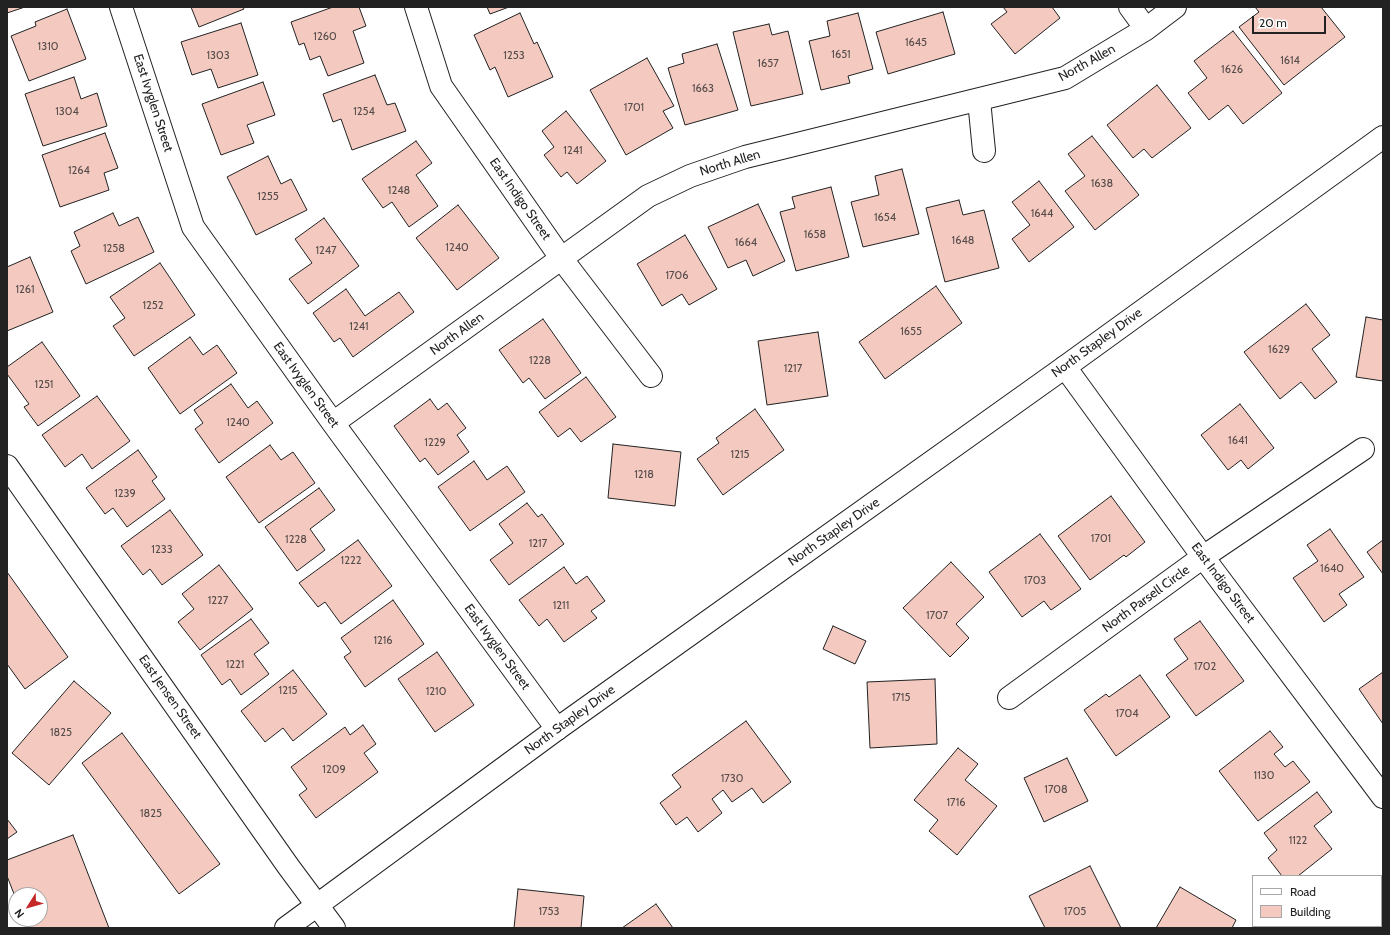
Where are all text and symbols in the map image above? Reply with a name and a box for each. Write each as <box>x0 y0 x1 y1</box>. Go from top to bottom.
scale bar <box>1254 8 1328 34</box>
text: 20 m <box>1259 15 1287 30</box>
house number: 1260 <box>313 30 337 44</box>
house number: 1645 <box>905 36 927 50</box>
house number: 1310 <box>38 40 58 54</box>
street label: North Allen <box>1056 41 1118 85</box>
house number: 1651 <box>831 48 851 62</box>
house number: 1303 <box>206 49 230 63</box>
house number: 1253 <box>503 49 525 63</box>
street label: East Ivyglen Street <box>130 52 176 154</box>
house number: 1614 <box>1280 54 1300 68</box>
house number: 1657 <box>757 57 779 71</box>
house number: 1626 <box>1221 63 1243 77</box>
house number: 1663 <box>692 82 714 96</box>
house number: 1701 <box>624 101 644 115</box>
house number: 1304 <box>55 105 79 119</box>
house number: 1254 <box>353 105 375 119</box>
house number: 1241 <box>563 144 583 158</box>
street label: North Allen <box>698 146 762 180</box>
street label: East Indigo Street <box>486 155 554 243</box>
house number: 1264 <box>68 164 90 178</box>
house number: 1638 <box>1091 177 1113 191</box>
house number: 1248 <box>388 184 410 198</box>
house number: 1255 <box>257 190 279 204</box>
house number: 1644 <box>1031 207 1053 221</box>
house number: 1654 <box>874 211 896 225</box>
house number: 1658 <box>804 228 826 242</box>
house number: 1648 <box>952 234 974 248</box>
house number: 1664 <box>735 236 757 250</box>
house number: 1240 <box>445 241 469 255</box>
house number: 1258 <box>103 242 125 256</box>
house number: 1247 <box>315 244 337 258</box>
house number: 1706 <box>666 269 688 283</box>
house number: 1261 <box>15 283 35 297</box>
house number: 1252 <box>142 299 164 313</box>
street label: North Stapley Drive <box>1049 305 1145 381</box>
street label: North Allen <box>427 309 487 359</box>
house number: 1241 <box>349 320 369 334</box>
house number: 1655 <box>900 325 922 339</box>
street label: East Ivyglen Street <box>270 339 342 431</box>
house number: 1629 <box>1268 343 1290 357</box>
house number: 1228 <box>529 354 551 368</box>
house number: 1217 <box>784 362 802 376</box>
house number: 1251 <box>35 378 53 392</box>
house number: 1240 <box>226 416 250 430</box>
house number: 1641 <box>1228 434 1248 448</box>
house number: 1229 <box>424 436 446 450</box>
house number: 1215 <box>731 448 749 462</box>
house number: 1218 <box>634 468 654 482</box>
house number: 1239 <box>114 487 136 501</box>
street label: North Stapley Drive <box>785 495 883 569</box>
house number: 1701 <box>1091 532 1111 546</box>
house number: 1228 <box>285 533 307 547</box>
house number: 1217 <box>529 537 547 551</box>
street label: East Indigo Street <box>1188 540 1258 626</box>
house number: 1233 <box>151 543 173 557</box>
house number: 1222 <box>341 554 361 568</box>
street label: North Parsell Circle <box>1099 562 1193 636</box>
house number: 1640 <box>1320 562 1344 576</box>
house number: 1703 <box>1024 574 1046 588</box>
house number: 1227 <box>208 594 228 608</box>
house number: 1211 <box>553 599 569 613</box>
street label: East Ivyglen Street <box>461 601 533 693</box>
house number: 1707 <box>926 609 948 623</box>
house number: 1216 <box>373 634 393 648</box>
street label: East Jensen Street <box>135 652 205 742</box>
house number: 1221 <box>226 658 244 672</box>
house number: 1702 <box>1194 660 1216 674</box>
street label: North Stapley Drive <box>522 682 618 758</box>
house number: 1215 <box>279 684 297 698</box>
house number: 1210 <box>426 685 446 699</box>
house number: 1715 <box>892 691 910 705</box>
house number: 1704 <box>1115 707 1139 721</box>
house number: 1825 <box>50 726 72 740</box>
house number: 1209 <box>322 763 346 777</box>
house number: 1130 <box>1254 769 1274 783</box>
house number: 1730 <box>721 772 743 786</box>
house number: 1708 <box>1044 783 1068 797</box>
house number: 1716 <box>947 796 965 810</box>
house number: 1825 <box>140 807 162 821</box>
house number: 1122 <box>1289 834 1307 848</box>
legend <box>1252 875 1382 927</box>
text: Road <box>1290 884 1316 899</box>
north arrow <box>8 887 48 927</box>
text: Building <box>1290 904 1331 919</box>
house number: 1753 <box>538 905 560 919</box>
house number: 1705 <box>1064 905 1086 919</box>
text: N <box>11 906 27 921</box>

